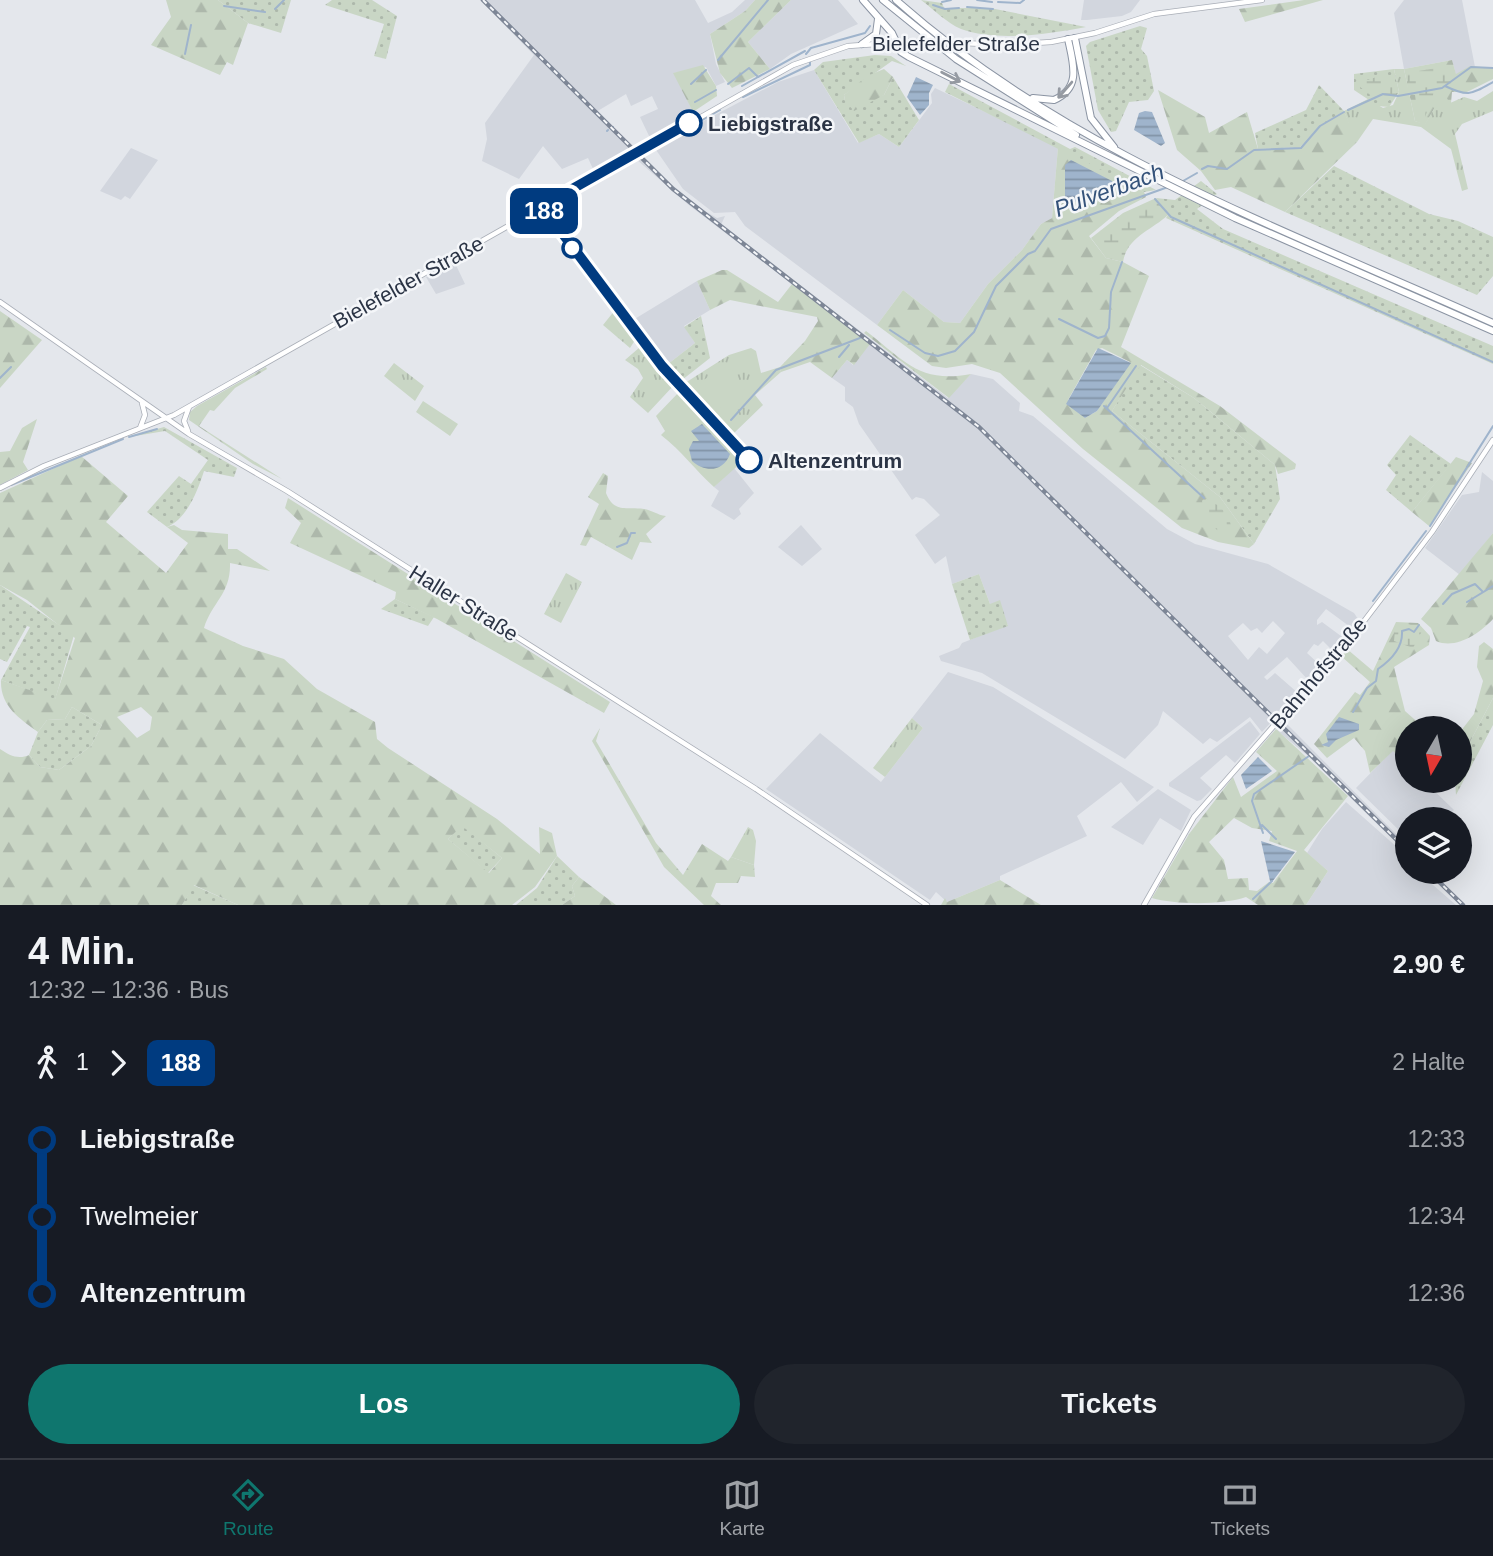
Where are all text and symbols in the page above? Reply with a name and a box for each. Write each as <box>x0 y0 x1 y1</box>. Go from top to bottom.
street label: Bielefelder Straße <box>872 32 1040 55</box>
one-way arrow <box>940 70 961 84</box>
one-way arrow <box>1057 81 1073 99</box>
marker: Liebigstraße <box>676 110 702 136</box>
place label: Liebigstraße <box>708 112 833 135</box>
water label: Pulverbach <box>1050 158 1168 222</box>
line badge: 188 <box>504 188 584 234</box>
text: 188 <box>524 197 564 224</box>
street label: Bielefelder Straße <box>329 231 487 333</box>
unlabelled marker <box>562 238 582 258</box>
marker: Altenzentrum <box>736 447 762 473</box>
place label: Altenzentrum <box>768 449 902 472</box>
street label: Haller Straße <box>405 560 523 646</box>
street label: Bahnhofstraße <box>1265 613 1371 733</box>
north arrow <box>1395 716 1472 793</box>
map controls <box>1395 716 1472 884</box>
button: layers <box>1395 807 1472 884</box>
text: 4 Min. <box>28 930 136 972</box>
text: 2.90 € <box>1393 949 1465 979</box>
text: 12:32 – 12:36 · Bus <box>28 977 229 1003</box>
icon: walk <box>28 1044 66 1082</box>
icon: forward <box>99 1044 137 1082</box>
text: 1 <box>76 1049 89 1075</box>
text: 188 <box>161 1049 201 1076</box>
text: 2 Halte <box>1392 1049 1465 1075</box>
text: Liebigstraße <box>80 1124 235 1154</box>
text: 12:33 <box>1407 1126 1465 1152</box>
text: Twelmeier <box>80 1201 198 1231</box>
text: 12:34 <box>1407 1203 1465 1229</box>
text: Altenzentrum <box>80 1278 246 1308</box>
text: 12:36 <box>1407 1280 1465 1306</box>
button: Los <box>28 1364 740 1444</box>
button: Tickets <box>754 1364 1465 1444</box>
tab: Route <box>223 1476 274 1540</box>
tab: Karte <box>719 1476 765 1540</box>
tab: Tickets <box>1211 1476 1270 1540</box>

